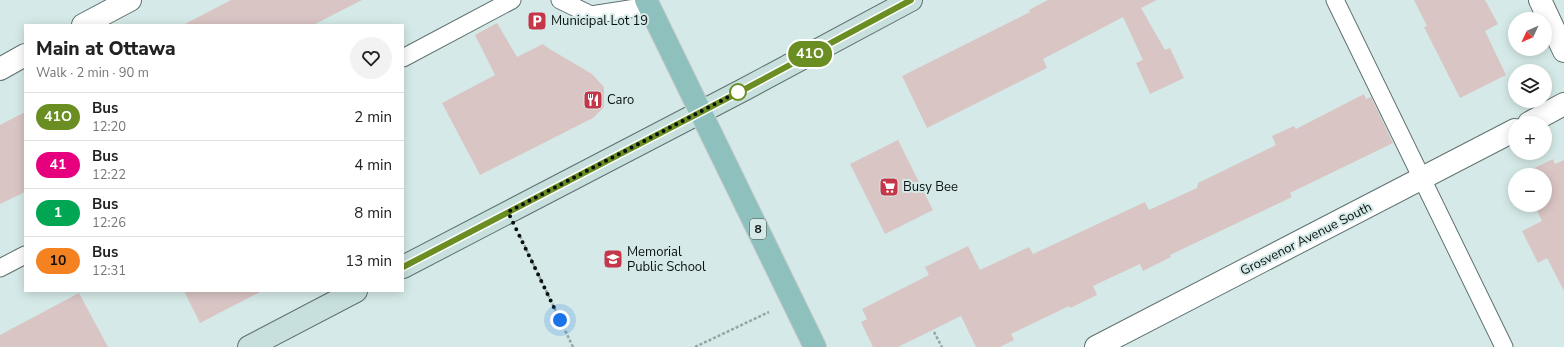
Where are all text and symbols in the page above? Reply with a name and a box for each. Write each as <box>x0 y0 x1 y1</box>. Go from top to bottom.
parking icon: Municipal Lot 19 <box>526 10 548 32</box>
place label: Municipal Lot 19 <box>551 12 648 30</box>
north arrow <box>1508 12 1552 56</box>
map controls <box>1508 12 1552 212</box>
text: Main at Ottawa <box>36 36 175 62</box>
button: heart <box>350 37 392 79</box>
line badge: 41O <box>787 41 833 67</box>
text: 41O <box>796 44 824 63</box>
text: Walk · 2 min · 90 m <box>36 64 149 82</box>
button: layers <box>1508 64 1552 108</box>
unlabelled marker <box>729 83 747 101</box>
restaurant icon: Caro <box>582 89 604 111</box>
place label: Caro <box>607 91 634 109</box>
text: Bus <box>92 98 118 118</box>
text: 41O <box>44 107 72 126</box>
text: 2 min <box>354 107 392 127</box>
button: + <box>1508 116 1552 160</box>
text: 12:20 <box>92 118 126 136</box>
text: Bus <box>92 146 118 166</box>
text: 41 <box>50 155 66 174</box>
text: 4 min <box>354 155 392 175</box>
text: 12:22 <box>92 166 126 184</box>
button: − <box>1508 168 1552 212</box>
supermarket icon: Busy Bee <box>878 176 900 198</box>
place label: Busy Bee <box>903 178 958 196</box>
text: Bus <box>92 194 118 214</box>
street label: Grosvenor Avenue South <box>1237 198 1375 280</box>
text: 1 <box>54 203 62 222</box>
text: 8 min <box>354 203 392 223</box>
text: 12:26 <box>92 214 126 232</box>
road number: 8 <box>750 219 766 239</box>
text: Bus <box>92 242 118 262</box>
place label: Memorial Public School <box>627 243 706 276</box>
school or university icon: Memorial Public School <box>602 248 624 270</box>
text: 10 <box>50 251 66 270</box>
text: 13 min <box>345 251 392 271</box>
text: 12:31 <box>92 262 126 280</box>
your location <box>550 310 570 330</box>

